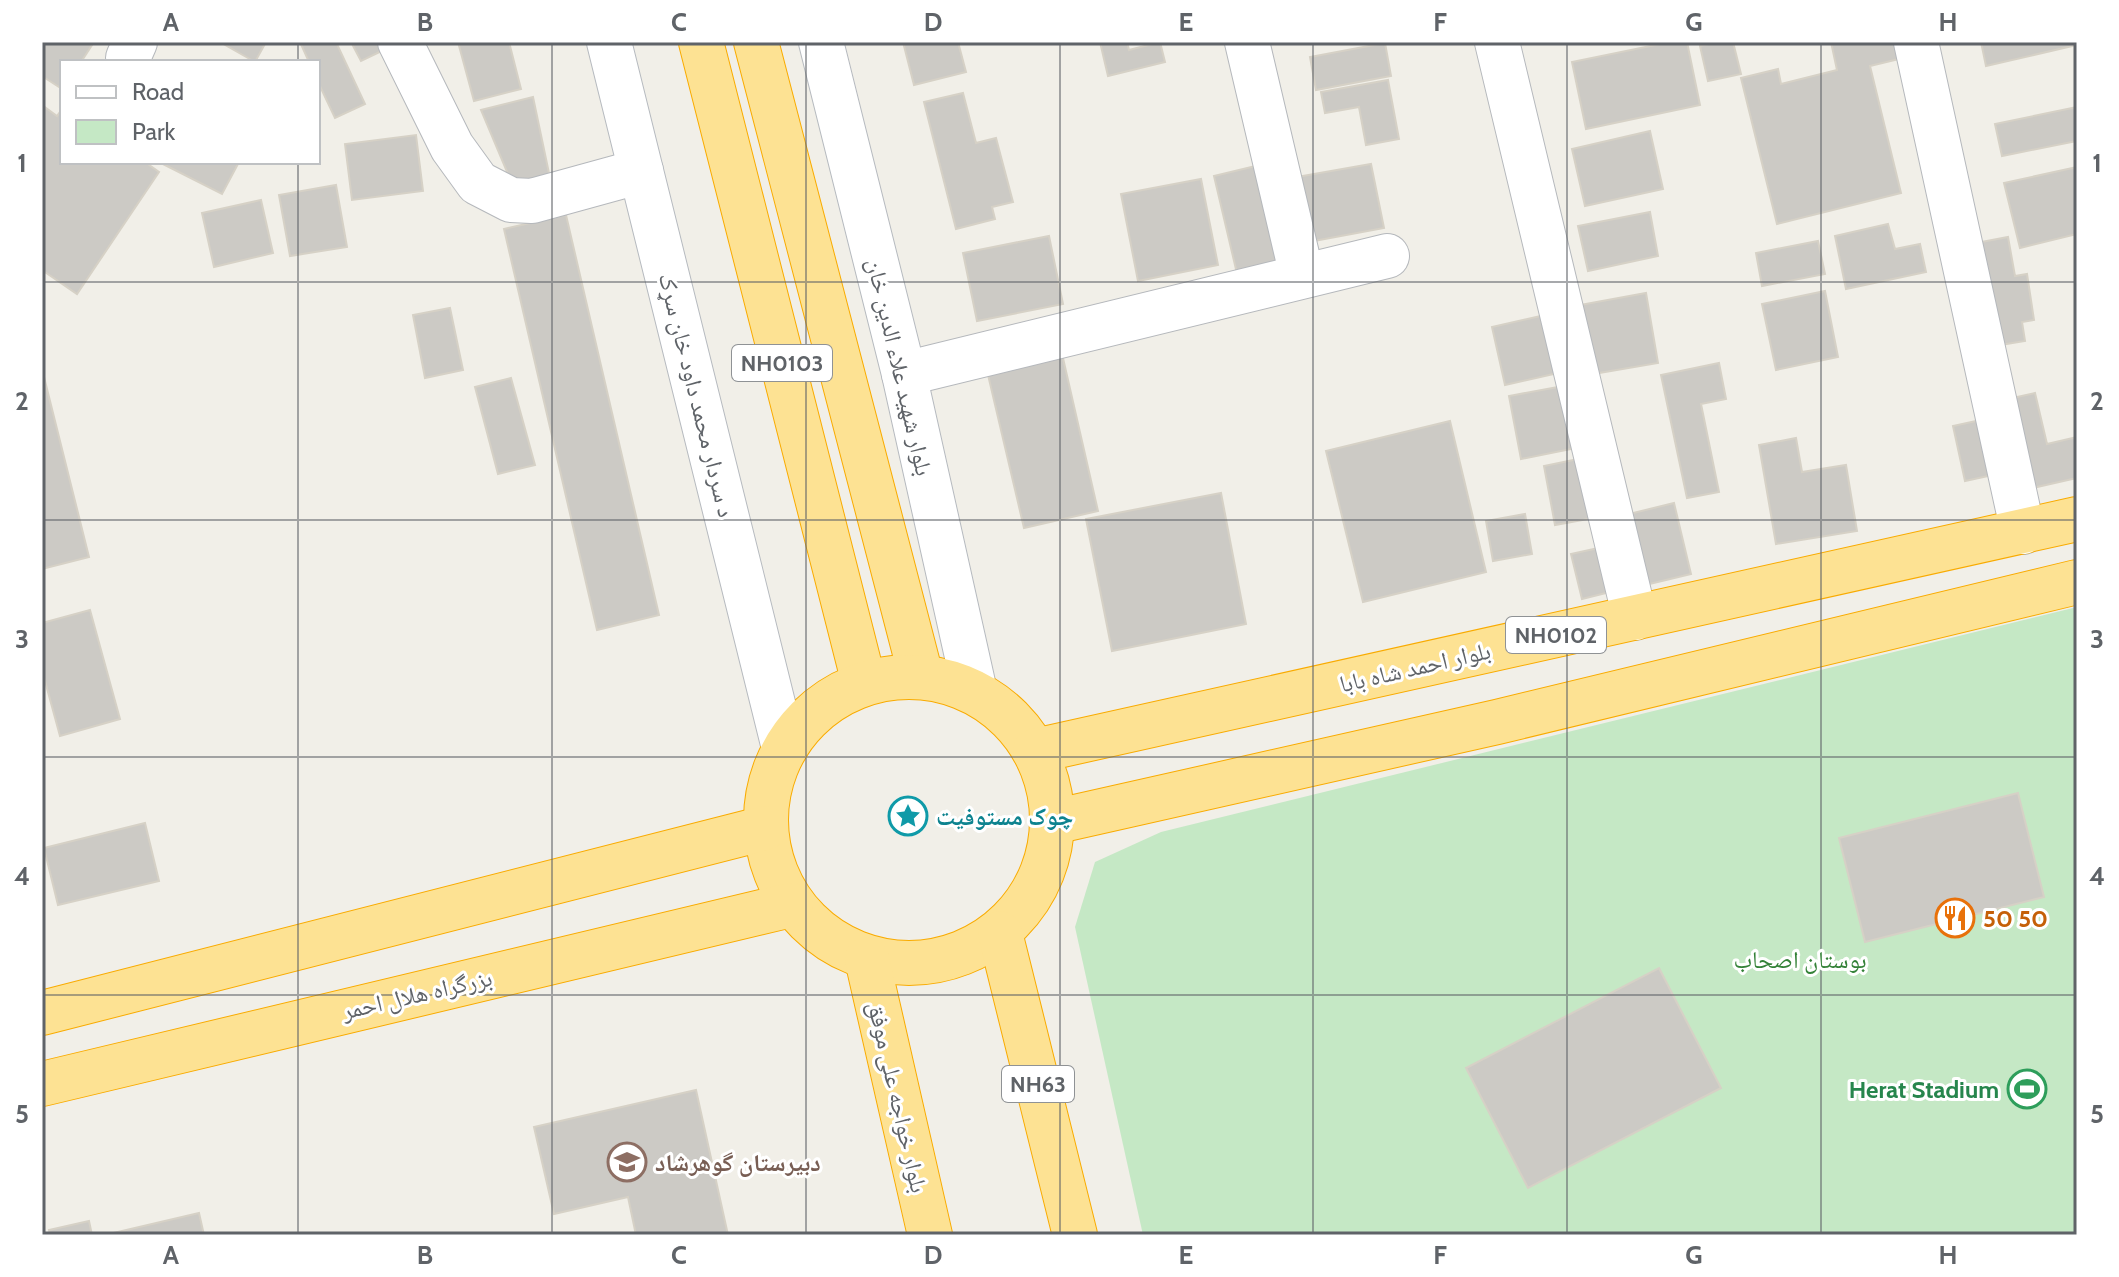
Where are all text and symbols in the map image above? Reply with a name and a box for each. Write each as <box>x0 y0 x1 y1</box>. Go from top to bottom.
text: A <box>163 6 180 38</box>
text: B <box>417 6 433 38</box>
text: C <box>671 6 687 38</box>
text: D <box>924 6 942 38</box>
text: E <box>1179 6 1193 38</box>
text: F <box>1433 6 1447 38</box>
text: G <box>1685 6 1703 38</box>
text: H <box>1939 6 1957 38</box>
legend <box>60 60 320 164</box>
text: Road <box>132 77 184 106</box>
text: Park <box>132 117 175 146</box>
text: 1 <box>17 147 27 179</box>
text: 1 <box>2092 147 2102 179</box>
street label: بلوار شهید علاء الدین خان <box>861 255 939 479</box>
street label: د سردار محمد داود خان سړک <box>652 270 741 520</box>
road number: NH0103 <box>732 345 832 381</box>
text: 2 <box>15 385 29 417</box>
text: 2 <box>2090 385 2104 417</box>
road number: NH0102 <box>1506 617 1606 653</box>
text: 3 <box>15 623 29 655</box>
text: 3 <box>2090 623 2104 655</box>
street label: بلوار احمد شاه بابا <box>1337 636 1493 698</box>
place icon: چوک مستوفیت <box>887 795 929 837</box>
place label: چوک مستوفیت <box>936 802 1073 831</box>
text: 4 <box>14 860 30 892</box>
text: 4 <box>2089 860 2105 892</box>
restaurant icon: 50 50 <box>1934 897 1976 939</box>
place label: 50 50 <box>1983 904 2048 933</box>
park label: بوستان اصحاب <box>1734 945 1866 974</box>
street label: بزرگراه هلال احمر <box>338 963 495 1026</box>
street label: بلوار خواجه علی موفق <box>862 999 934 1195</box>
road number: NH63 <box>1002 1066 1074 1102</box>
sports icon: Herat Stadium <box>2006 1068 2048 1110</box>
place label: Herat Stadium <box>1849 1075 1999 1104</box>
text: 5 <box>15 1098 29 1130</box>
text: 5 <box>2090 1098 2104 1130</box>
school or university icon: دبیرستان گوهرشاد <box>606 1141 648 1183</box>
place label: دبیرستان گوهرشاد <box>655 1148 821 1177</box>
text: A <box>163 1239 180 1271</box>
text: B <box>417 1239 433 1271</box>
text: C <box>671 1239 687 1271</box>
text: D <box>924 1239 942 1271</box>
text: E <box>1179 1239 1193 1271</box>
text: F <box>1433 1239 1447 1271</box>
text: G <box>1685 1239 1703 1271</box>
text: H <box>1939 1239 1957 1271</box>

